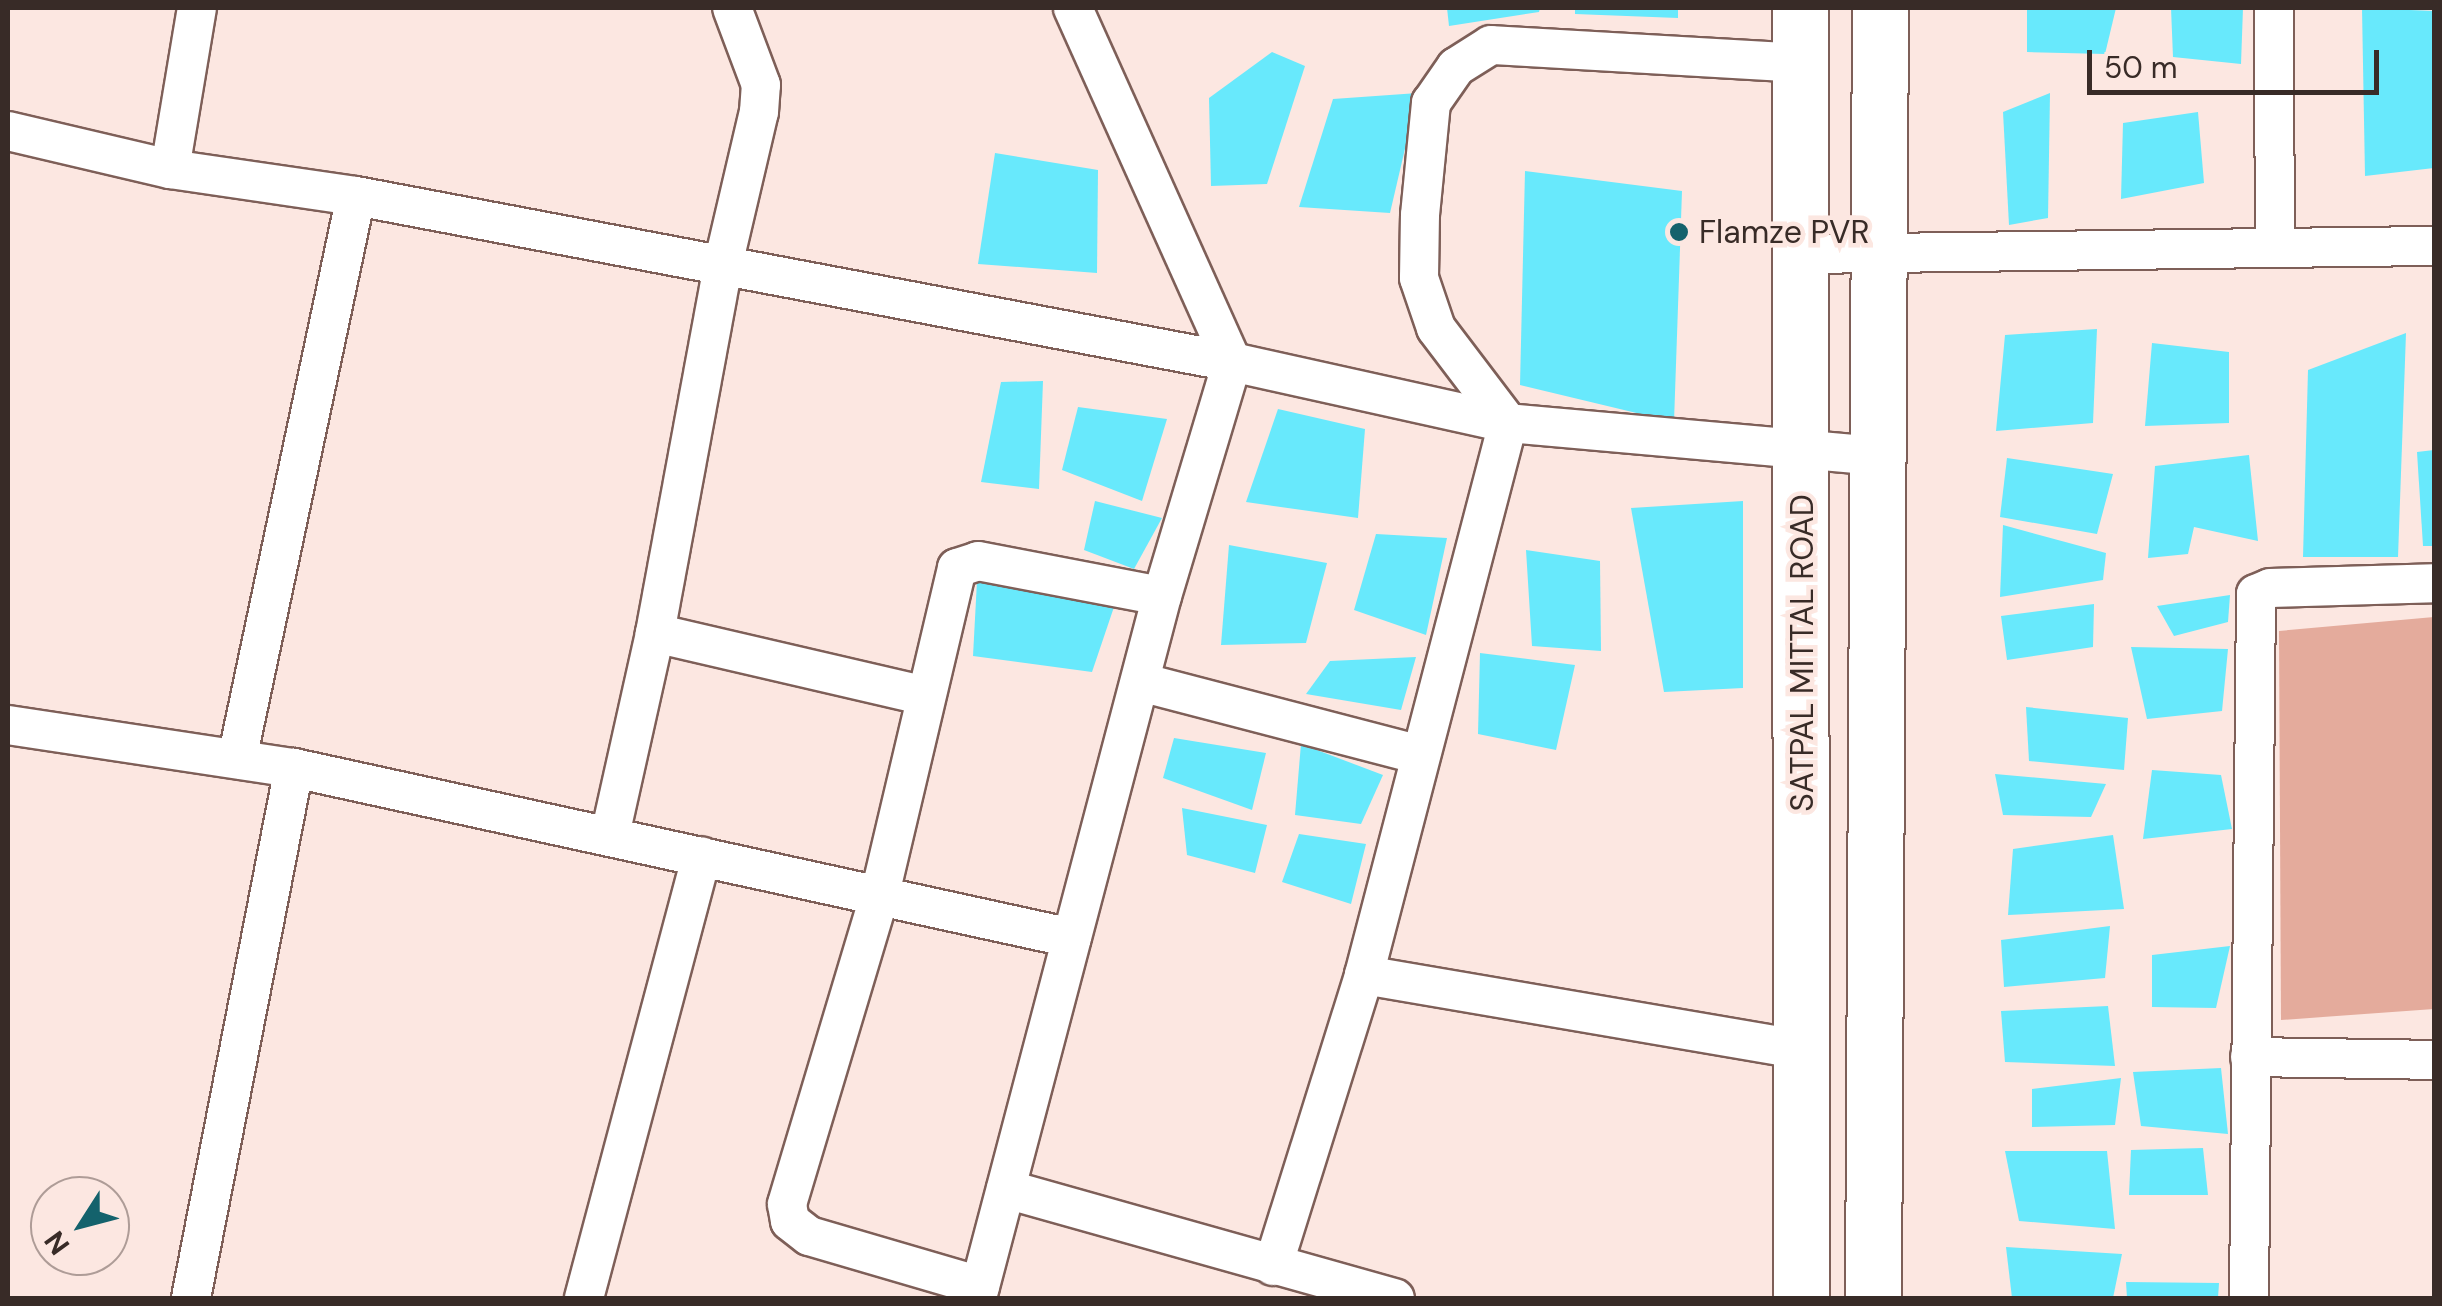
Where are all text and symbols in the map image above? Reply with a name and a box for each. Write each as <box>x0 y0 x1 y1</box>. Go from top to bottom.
scale bar <box>2092 30 2384 92</box>
text: 50 m <box>2104 48 2178 87</box>
place label: Flamze PVR <box>1699 213 1869 251</box>
marker: Flamze PVR <box>1668 221 1690 243</box>
street label: SATPAL MITTAL ROAD <box>1783 494 1821 812</box>
north arrow <box>30 1176 130 1276</box>
text: N <box>36 1224 78 1262</box>

